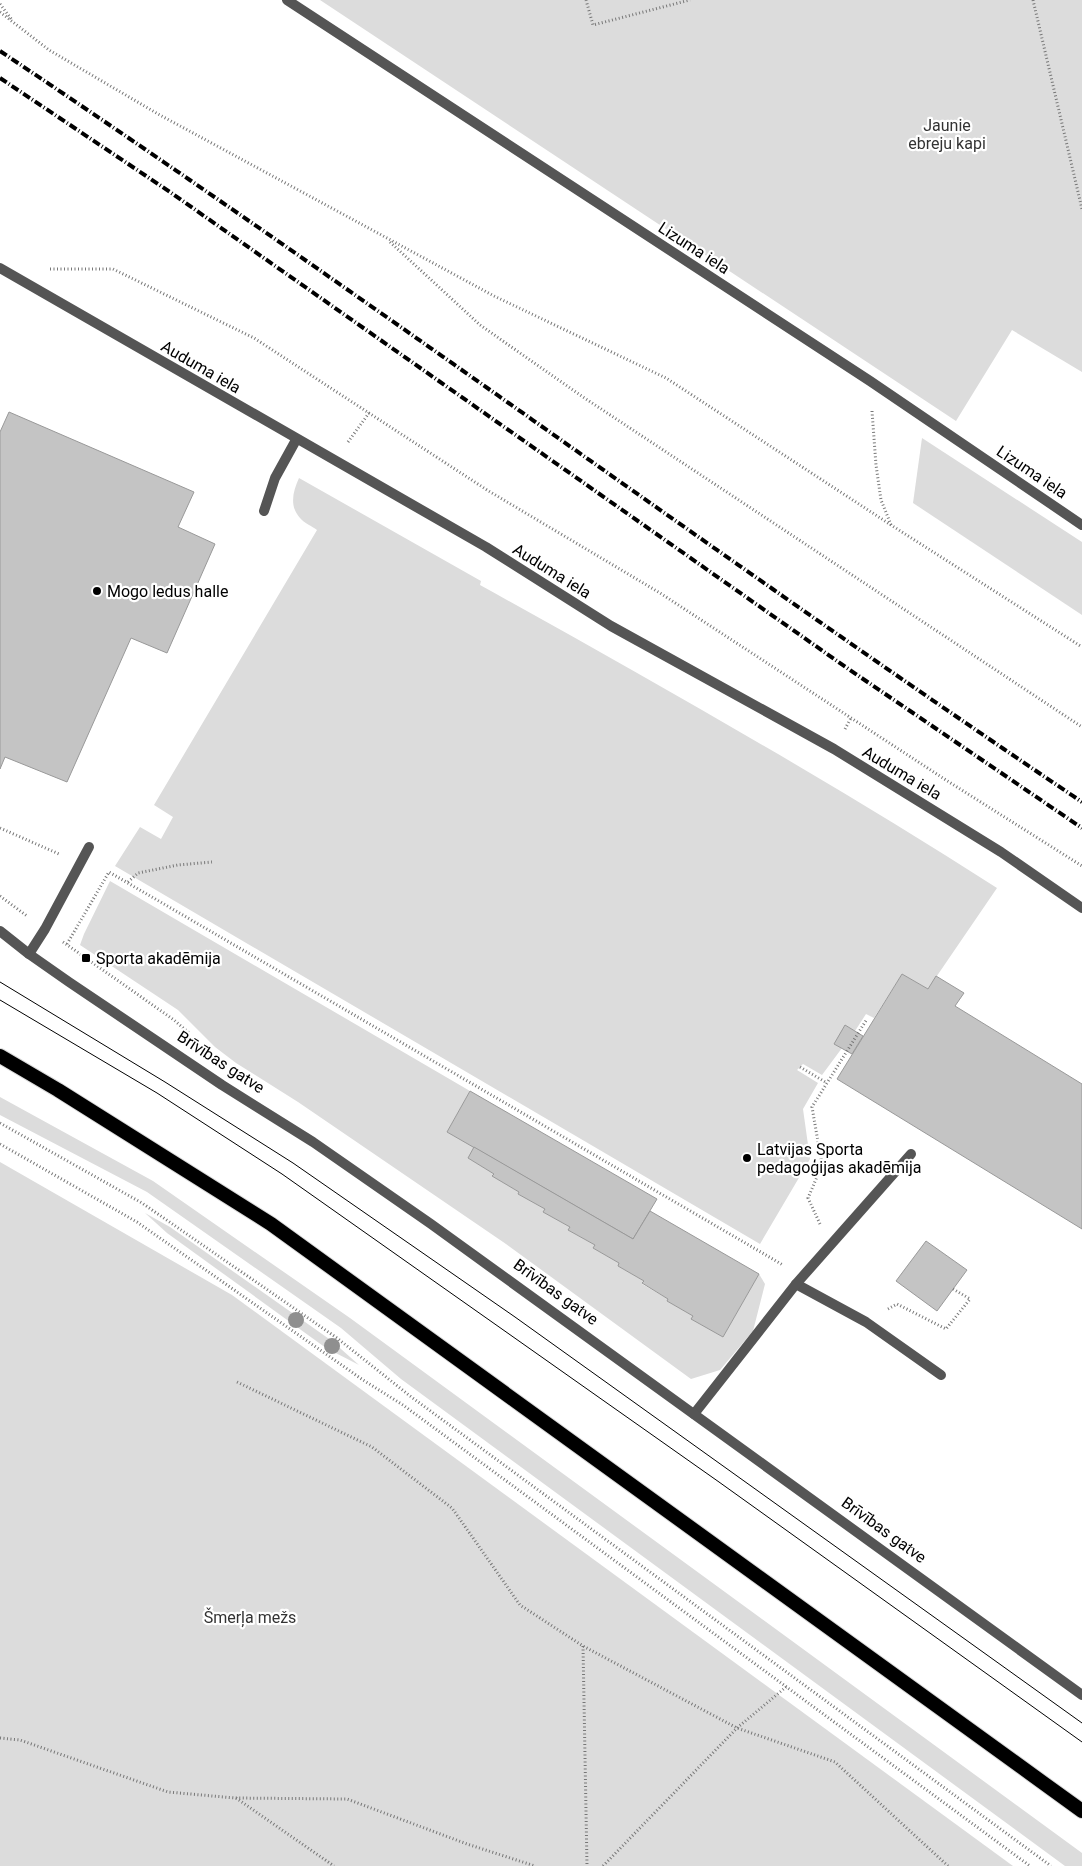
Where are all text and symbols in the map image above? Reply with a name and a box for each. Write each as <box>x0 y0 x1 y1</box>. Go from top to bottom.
park label: Jaunie ebreju kapi <box>908 116 986 153</box>
street label: Lizuma iela <box>655 218 733 278</box>
street label: Auduma iela <box>158 337 244 397</box>
street label: Lizuma iela <box>993 441 1071 503</box>
street label: Auduma iela <box>509 539 595 603</box>
place label: Mogo ledus halle <box>107 582 228 601</box>
marker: Mogo ledus halle <box>91 585 103 597</box>
street label: Auduma iela <box>859 742 945 804</box>
place label: Sporta akadēmija <box>96 949 221 968</box>
marker: Sporta akadēmija <box>80 952 92 964</box>
street label: Brīvības gatve <box>174 1027 268 1097</box>
place label: Latvijas Sporta pedagoģijas akadēmija <box>757 1140 921 1177</box>
marker: Latvijas Sporta pedagoģijas akadēmija <box>741 1152 753 1164</box>
street label: Brīvības gatve <box>510 1255 602 1329</box>
street label: Brīvības gatve <box>838 1493 930 1567</box>
park label: Šmerļa mežs <box>204 1607 296 1628</box>

